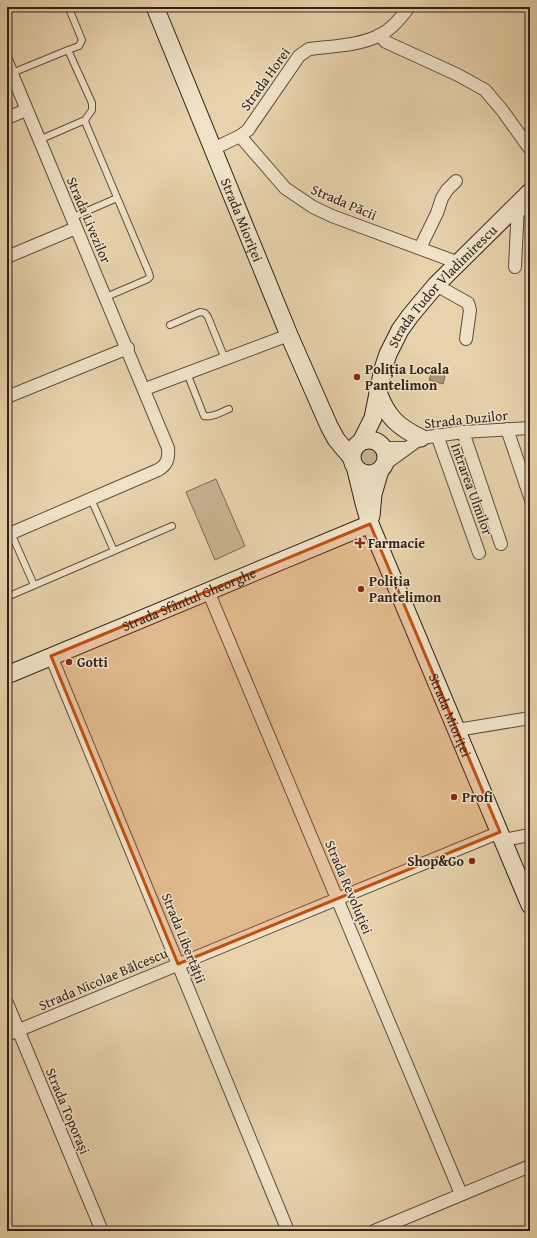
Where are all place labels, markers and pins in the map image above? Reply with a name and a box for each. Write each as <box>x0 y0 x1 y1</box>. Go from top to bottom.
place label: Poliția Locala Pantelimon <box>365 359 450 395</box>
marker: Poliția Locala Pantelimon <box>352 372 362 382</box>
place label: Farmacie <box>368 533 425 553</box>
marker: Farmacie <box>355 538 365 548</box>
place label: Poliția Pantelimon <box>369 571 442 607</box>
marker: Poliția Pantelimon <box>356 584 366 594</box>
place label: Gotti <box>77 652 109 672</box>
marker: Gotti <box>64 657 74 667</box>
place label: Profi <box>462 787 493 807</box>
marker: Profi <box>449 792 459 802</box>
place label: Shop&Go <box>407 851 465 871</box>
marker: Shop&Go <box>467 856 477 866</box>

